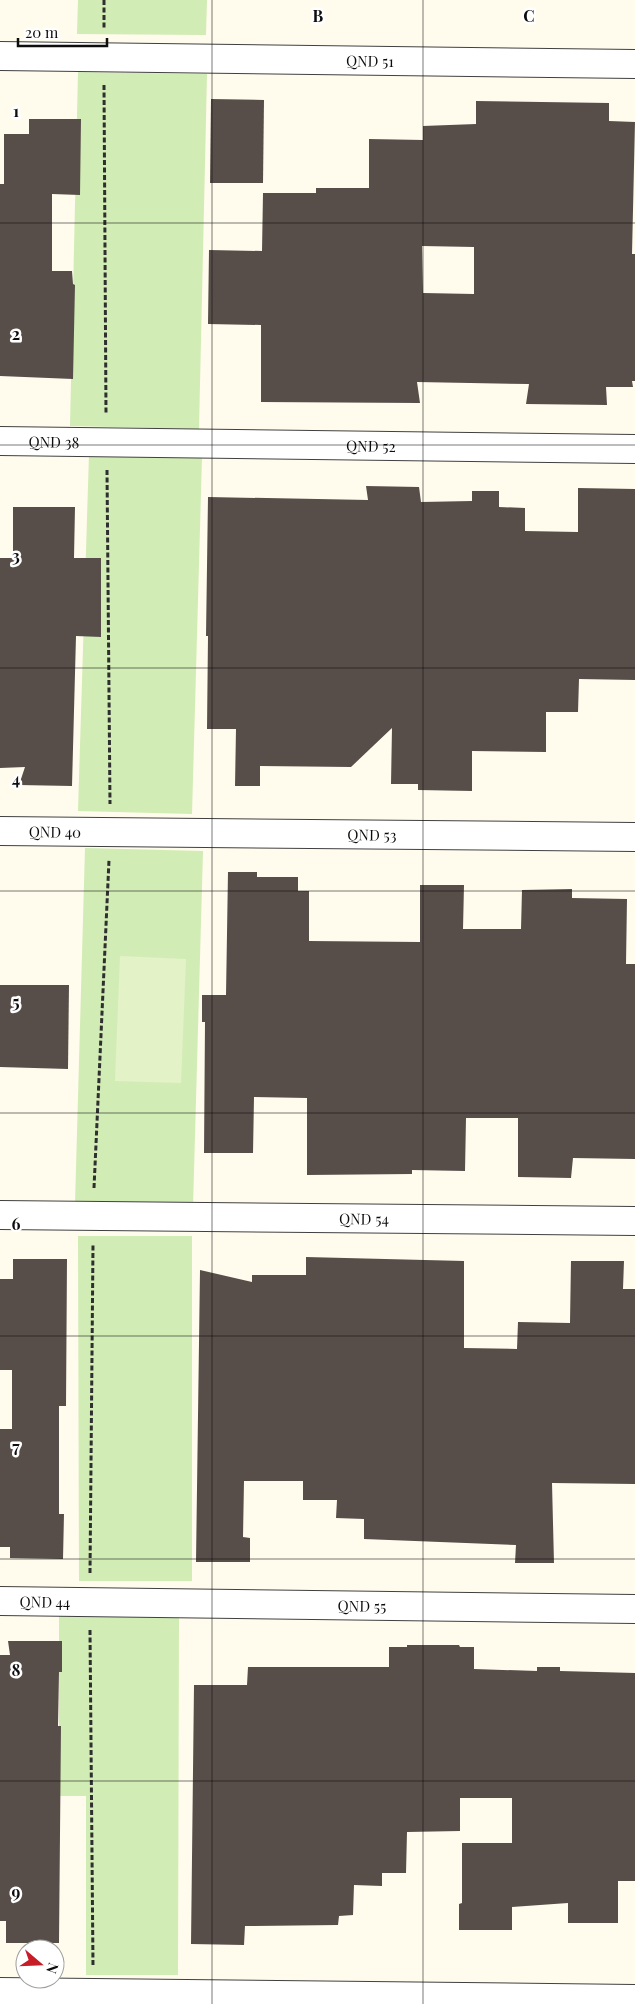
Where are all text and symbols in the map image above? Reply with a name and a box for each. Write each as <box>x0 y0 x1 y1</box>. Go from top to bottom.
text: B <box>313 5 324 26</box>
text: C <box>523 5 535 26</box>
scale bar <box>18 15 106 47</box>
text: 20 m <box>25 22 59 42</box>
street label: QND 51 <box>346 50 395 71</box>
text: 1 <box>13 100 19 121</box>
text: 2 <box>12 323 20 344</box>
street label: QND 38 <box>28 431 80 452</box>
street label: QND 52 <box>346 435 396 456</box>
text: 3 <box>12 545 20 566</box>
text: 4 <box>12 768 20 789</box>
street label: QND 40 <box>29 821 81 842</box>
street label: QND 53 <box>347 824 397 845</box>
text: 5 <box>12 991 20 1012</box>
street label: QND 54 <box>339 1208 389 1229</box>
text: 6 <box>12 1213 21 1234</box>
text: 7 <box>12 1436 20 1457</box>
street label: QND 44 <box>20 1591 70 1612</box>
street label: QND 55 <box>338 1595 386 1616</box>
text: 8 <box>12 1659 21 1680</box>
text: 9 <box>12 1881 21 1902</box>
north arrow <box>15 1939 65 1989</box>
text: N <box>42 1961 63 1976</box>

